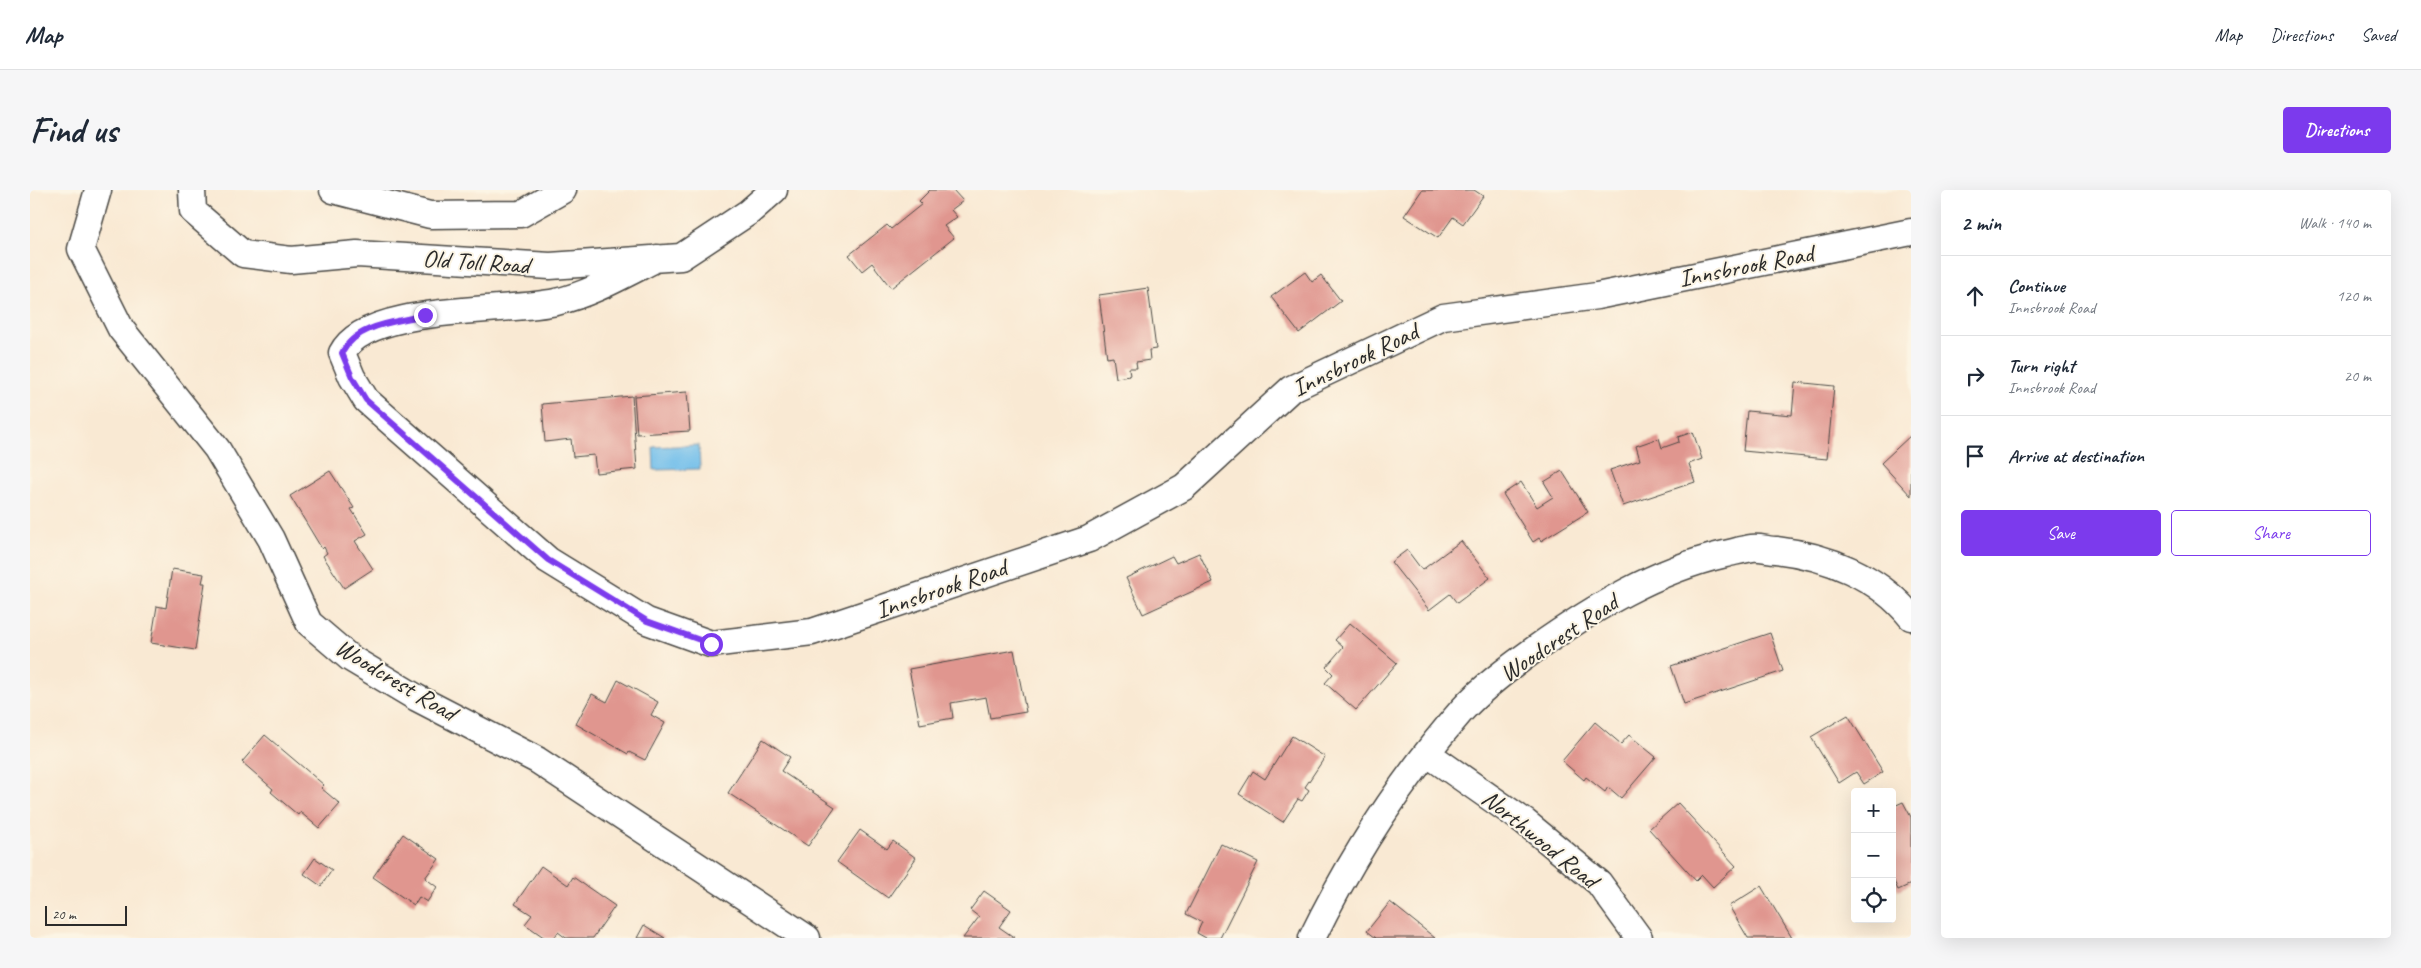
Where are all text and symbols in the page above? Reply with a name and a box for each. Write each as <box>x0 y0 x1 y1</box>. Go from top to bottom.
text: Map <box>25 20 62 50</box>
text: Map <box>2215 24 2242 46</box>
text: Directions <box>2270 24 2333 46</box>
text: Saved <box>2361 24 2396 46</box>
button: Directions <box>2283 107 2391 153</box>
text: Find us <box>30 108 117 153</box>
text: 2 min <box>1961 210 2001 236</box>
text: Walk · 140 m <box>2299 213 2371 233</box>
street label: Innsbrook Road <box>1676 237 1820 295</box>
street label: Old Toll Road <box>422 242 535 282</box>
text: Continue <box>2008 274 2065 298</box>
icon: ahead <box>1961 282 1989 310</box>
text: 120 m <box>2337 286 2371 306</box>
text: Innsbrook Road <box>2008 298 2095 318</box>
route end <box>414 304 437 327</box>
street label: Innsbrook Road <box>1287 314 1427 404</box>
text: Turn right <box>2008 354 2075 378</box>
icon: right <box>1961 362 1989 390</box>
text: 20 m <box>2344 366 2371 386</box>
text: Innsbrook Road <box>2008 378 2095 398</box>
icon: arrive <box>1961 442 1989 470</box>
text: Arrive at destination <box>2008 444 2144 468</box>
button: Save <box>1961 510 2161 556</box>
button: Share <box>2171 510 2371 556</box>
street label: Innsbrook Road <box>871 550 1015 626</box>
street label: Woodcrest Road <box>1494 585 1627 689</box>
street label: Woodcrest Road <box>329 631 465 730</box>
route start <box>700 633 723 656</box>
street label: Northwood Road <box>1475 782 1607 898</box>
map controls <box>1851 788 1896 923</box>
button: + <box>1851 788 1896 833</box>
button: − <box>1851 833 1896 878</box>
button: locate <box>1851 878 1896 923</box>
scale bar <box>45 903 128 926</box>
text: 20 m <box>52 906 76 923</box>

